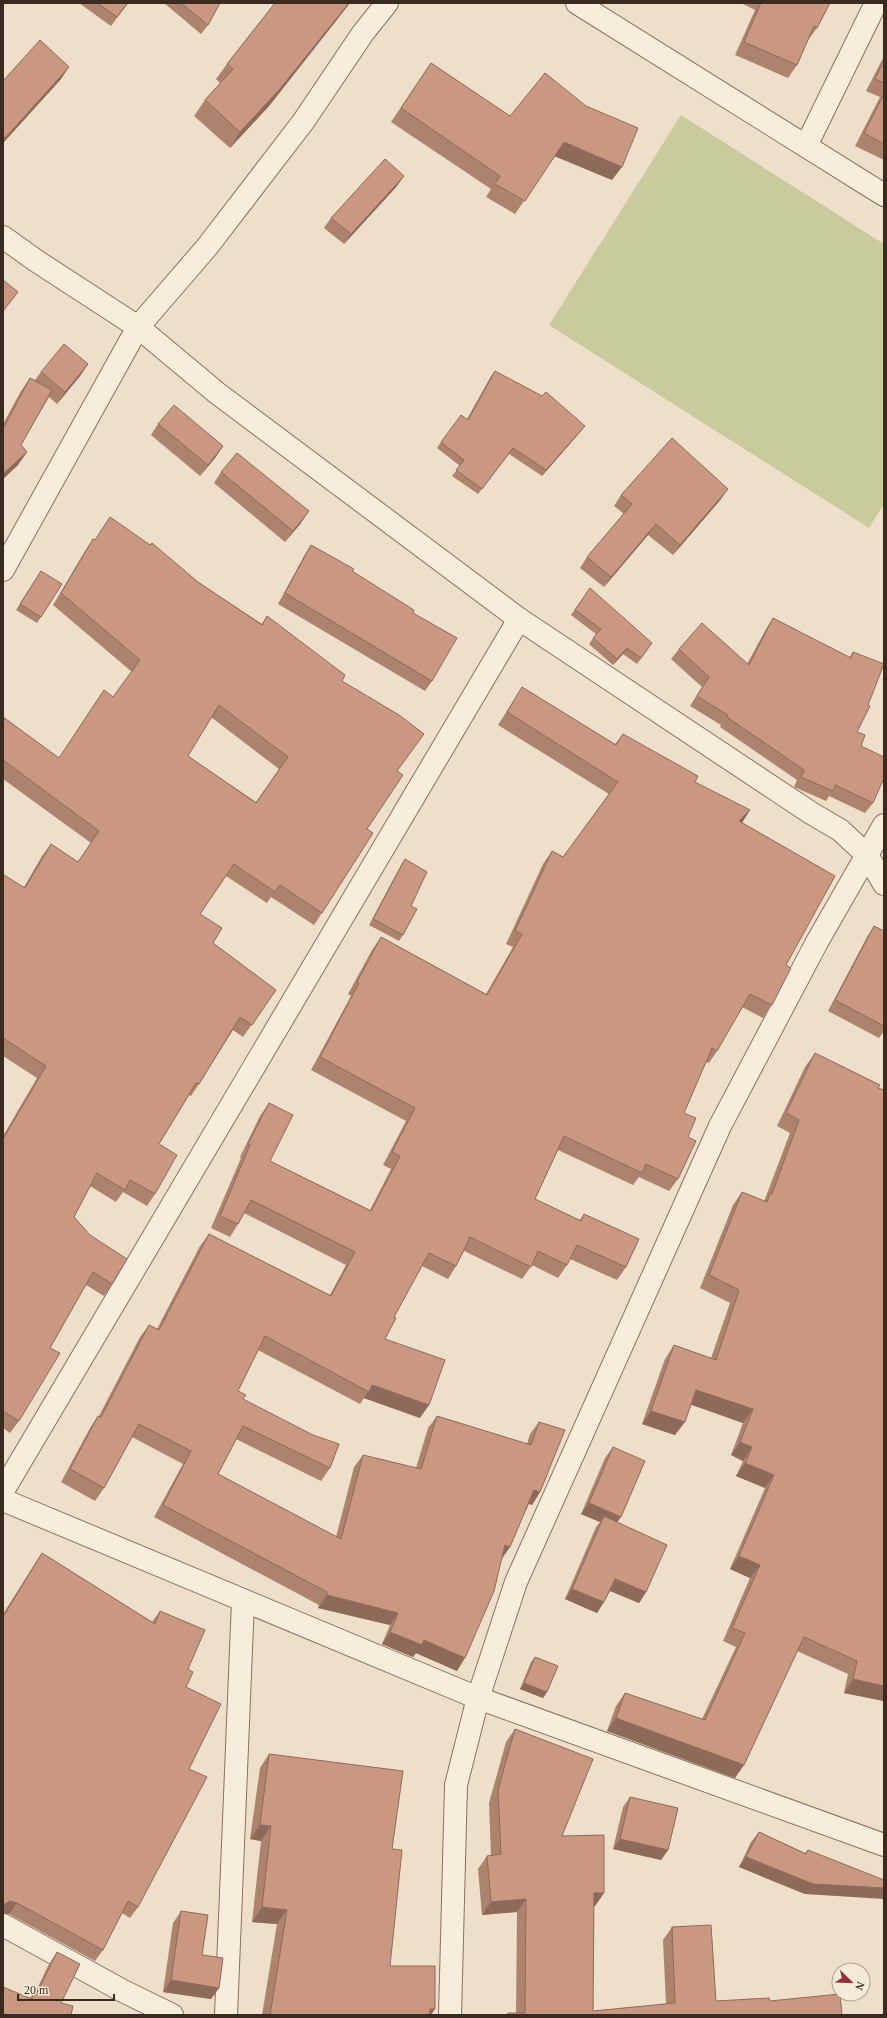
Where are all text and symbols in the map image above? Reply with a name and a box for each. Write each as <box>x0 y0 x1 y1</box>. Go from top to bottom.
north arrow <box>831 1962 871 2002</box>
scale bar <box>18 1976 114 2002</box>
text: N <box>853 1980 867 1992</box>
text: 20 m <box>24 1983 49 1997</box>

